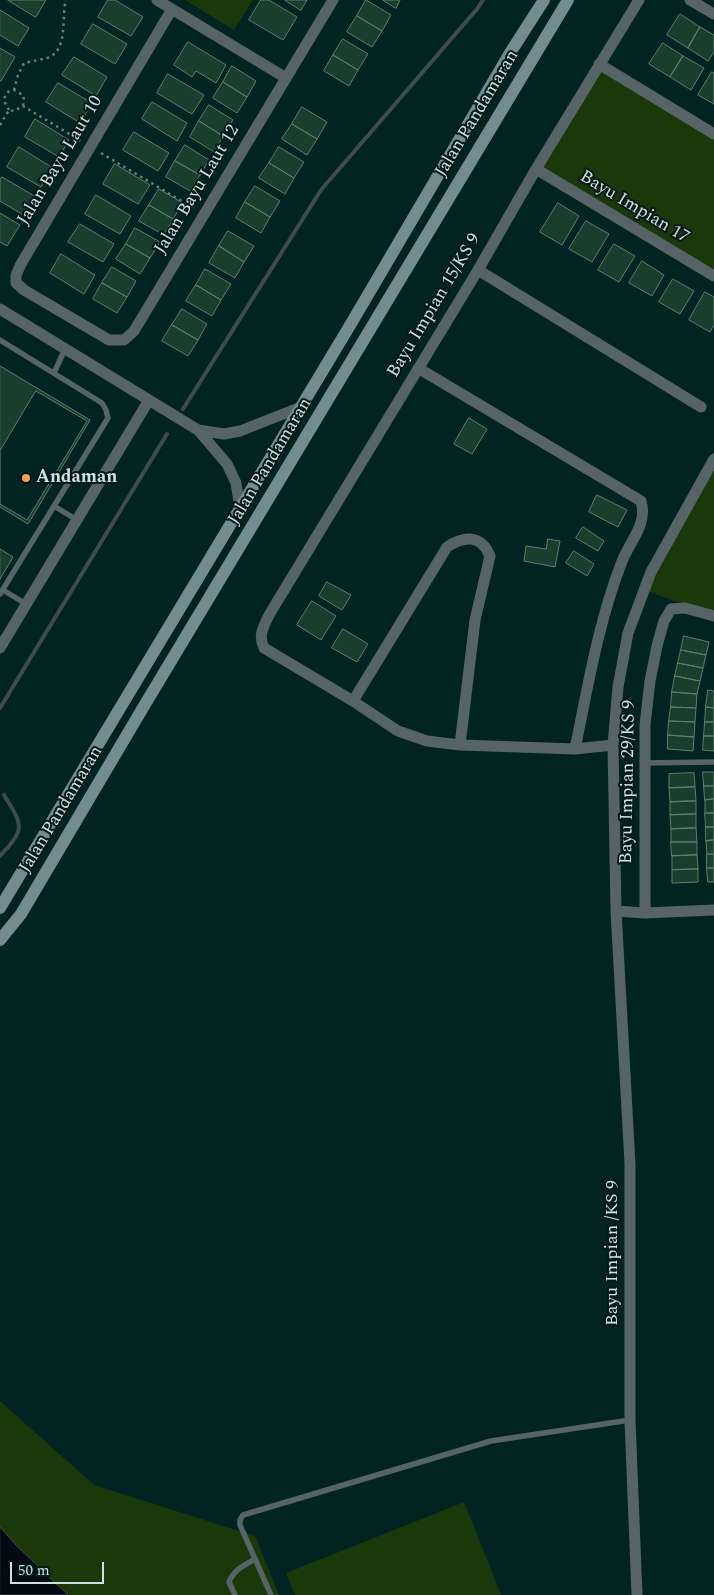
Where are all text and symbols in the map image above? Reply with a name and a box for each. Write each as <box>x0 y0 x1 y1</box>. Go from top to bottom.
street label: Jalan Pandamaran <box>432 47 524 181</box>
street label: Jalan Bayu Laut 10 <box>14 92 108 230</box>
street label: Jalan Bayu Laut 12 <box>151 121 245 259</box>
street label: Bayu Impian 17 <box>575 167 693 249</box>
street label: Bayu Impian 15/KS 9 <box>383 230 487 382</box>
street label: Jalan Pandamaran <box>225 395 317 529</box>
place label: Andaman <box>36 467 117 489</box>
marker: Andaman <box>20 472 32 484</box>
street label: Bayu Impian 29/KS 9 <box>617 700 641 864</box>
street label: Jalan Pandamaran <box>16 743 108 877</box>
street label: Bayu Impian /KS 9 <box>602 1180 624 1326</box>
scale bar <box>12 1552 106 1584</box>
text: 50 m <box>18 1559 50 1582</box>

